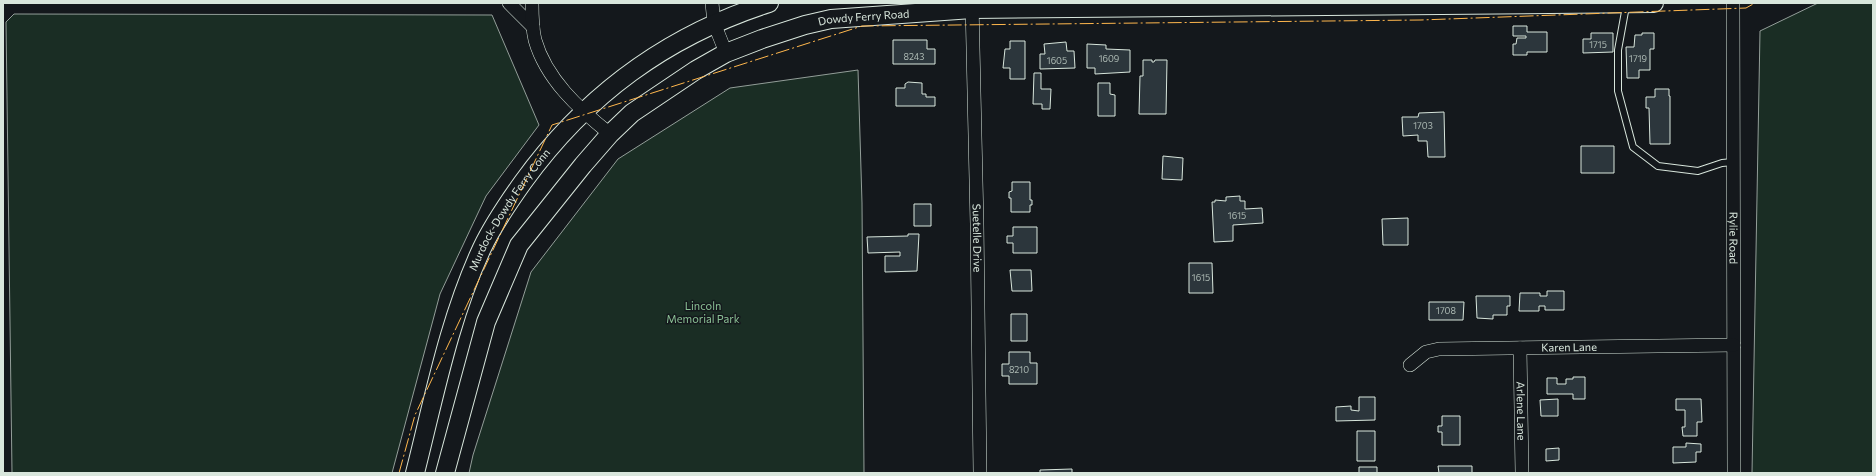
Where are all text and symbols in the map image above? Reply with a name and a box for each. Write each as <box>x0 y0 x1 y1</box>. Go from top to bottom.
street label: Dowdy Ferry Road <box>817 6 910 28</box>
house number: 1715 <box>1589 39 1607 50</box>
house number: 8243 <box>904 51 924 62</box>
house number: 1609 <box>1099 53 1119 64</box>
house number: 1719 <box>1629 53 1647 64</box>
house number: 1605 <box>1047 55 1067 66</box>
house number: 1703 <box>1413 120 1433 131</box>
street label: Murdock-Dowdy Ferry Conn <box>466 146 552 273</box>
street label: Suetelle Drive <box>971 203 985 273</box>
house number: 1615 <box>1228 210 1246 221</box>
street label: Rylie Road <box>1727 212 1741 264</box>
house number: 1615 <box>1192 272 1210 283</box>
park label: Lincoln Memorial Park <box>666 299 740 325</box>
house number: 1708 <box>1436 305 1456 316</box>
street label: Karen Lane <box>1541 340 1597 354</box>
house number: 8210 <box>1009 364 1029 375</box>
street label: Arlene Lane <box>1515 381 1528 441</box>

